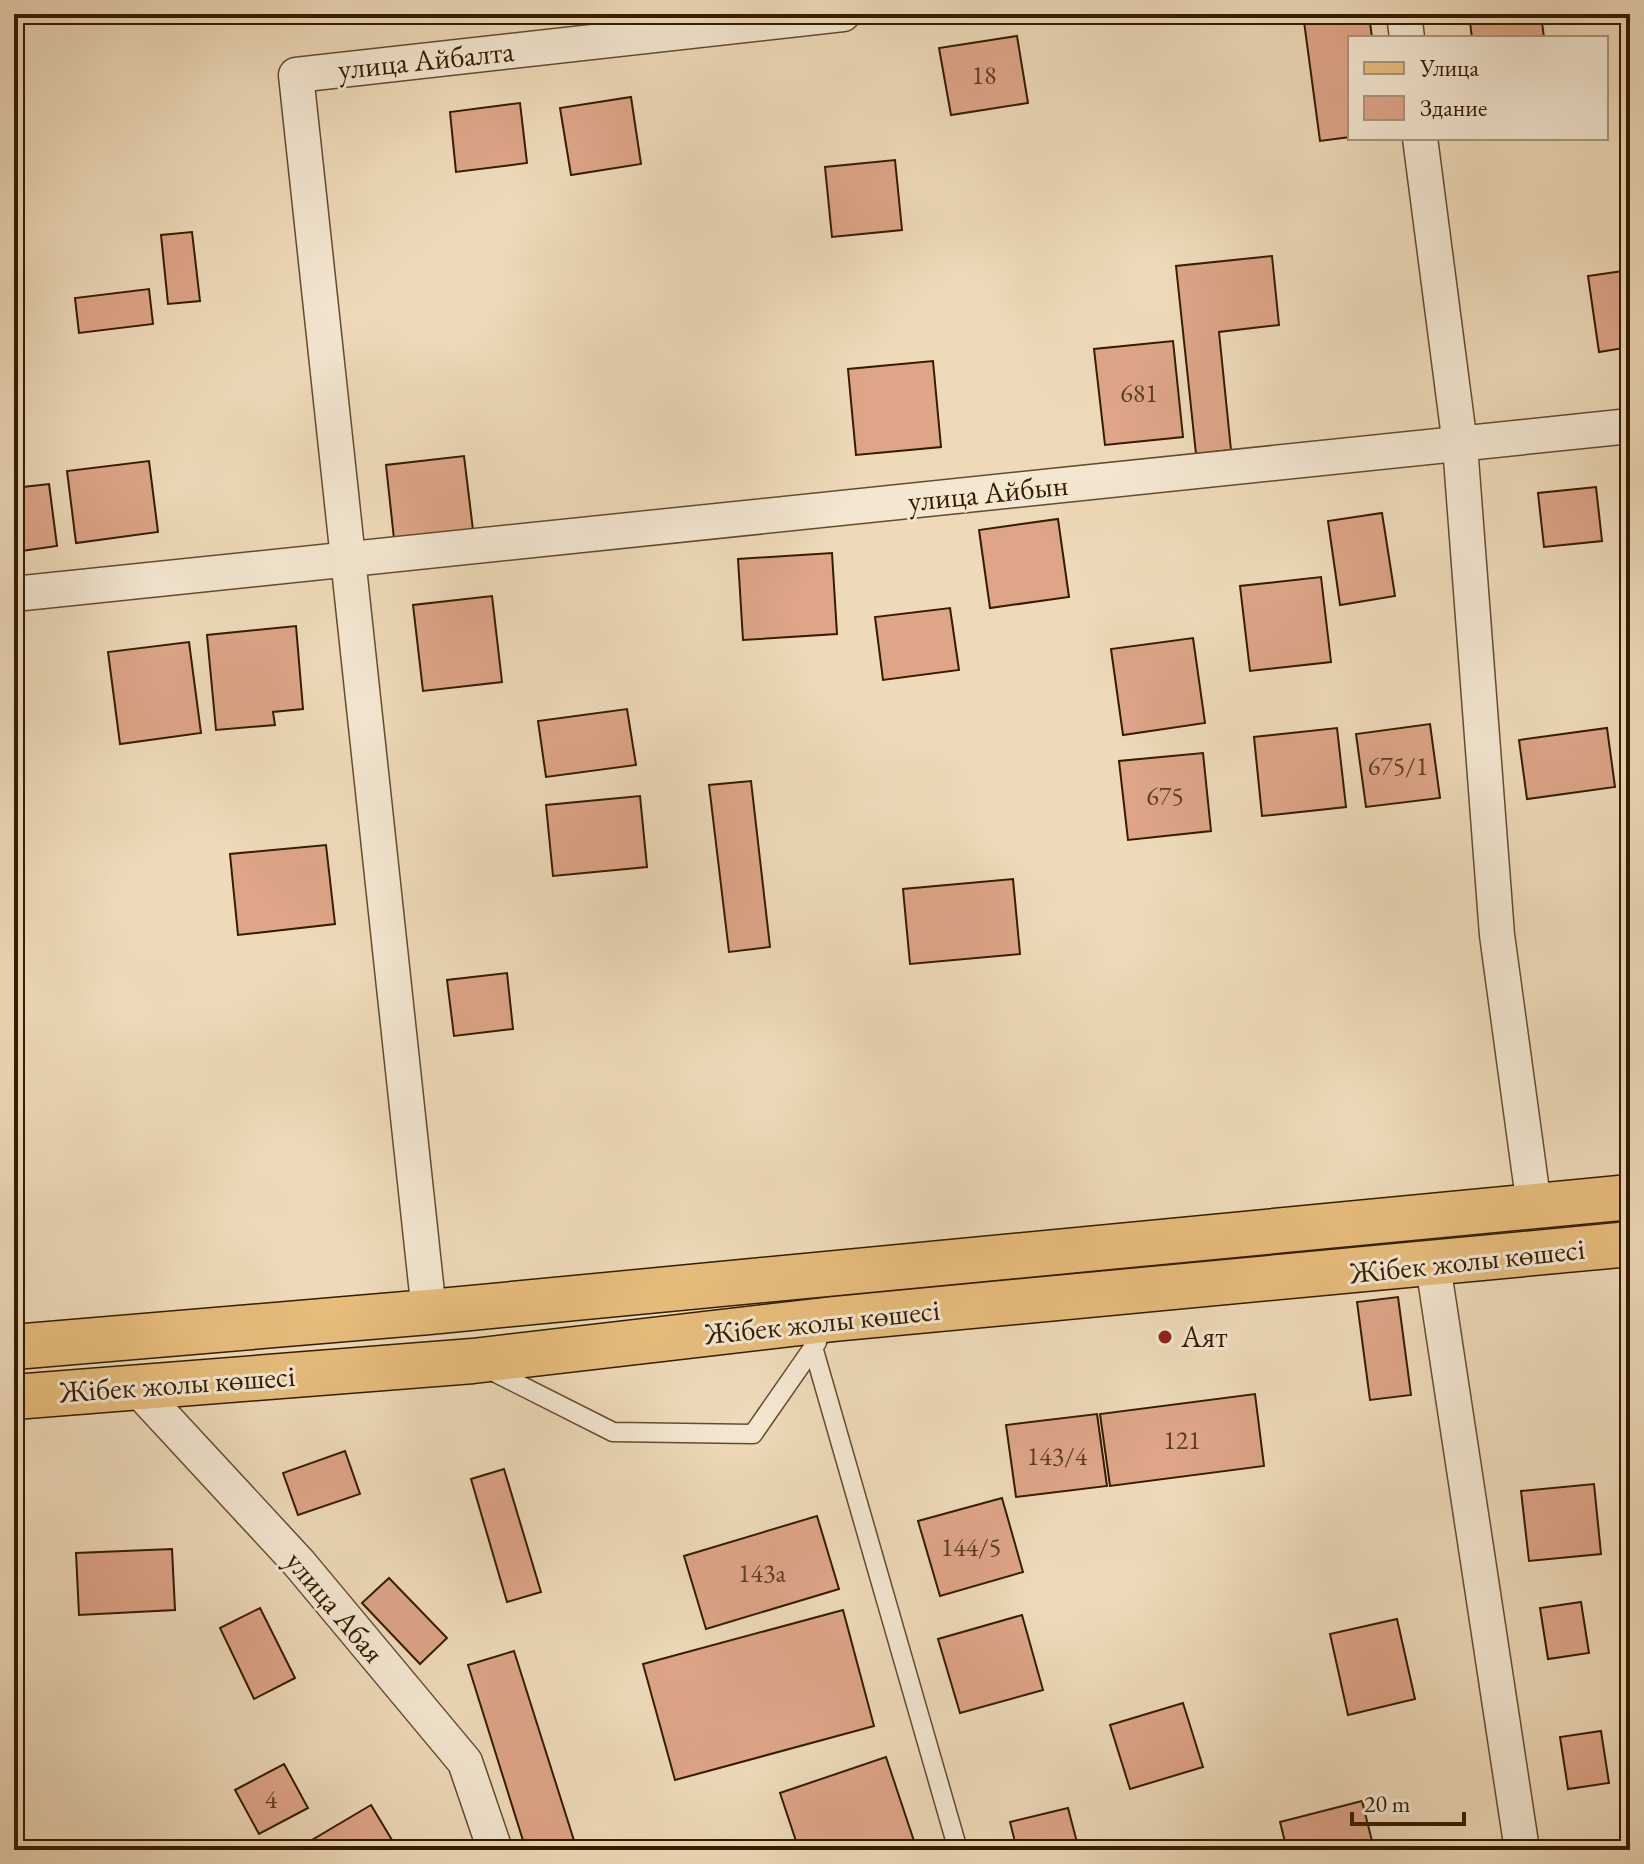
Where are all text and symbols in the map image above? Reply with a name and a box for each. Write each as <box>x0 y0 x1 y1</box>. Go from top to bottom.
street label: улица Айбалта <box>336 31 516 88</box>
legend <box>1348 36 1608 140</box>
text: Улица <box>1419 52 1479 83</box>
house number: 18 <box>972 58 996 92</box>
text: Здание <box>1420 92 1487 123</box>
house number: 681 <box>1120 376 1158 410</box>
street label: улица Айбын <box>906 465 1070 520</box>
house number: 675/1 <box>1368 749 1428 783</box>
house number: 675 <box>1146 779 1184 813</box>
street label: Жібек жолы көшесі <box>1346 1229 1587 1292</box>
street label: Жібек жолы көшесі <box>701 1290 942 1353</box>
place label: Аят <box>1180 1317 1227 1356</box>
marker: Аят <box>1156 1328 1174 1346</box>
street label: Жібек жолы көшесі <box>57 1356 296 1411</box>
house number: 121 <box>1163 1423 1201 1457</box>
house number: 143/4 <box>1027 1439 1088 1473</box>
house number: 144/5 <box>941 1530 1001 1564</box>
street label: улица Абая <box>277 1542 394 1671</box>
house number: 143а <box>738 1556 787 1590</box>
scale bar <box>1352 1776 1464 1826</box>
house number: 4 <box>265 1782 278 1816</box>
text: 20 m <box>1364 1788 1411 1819</box>

